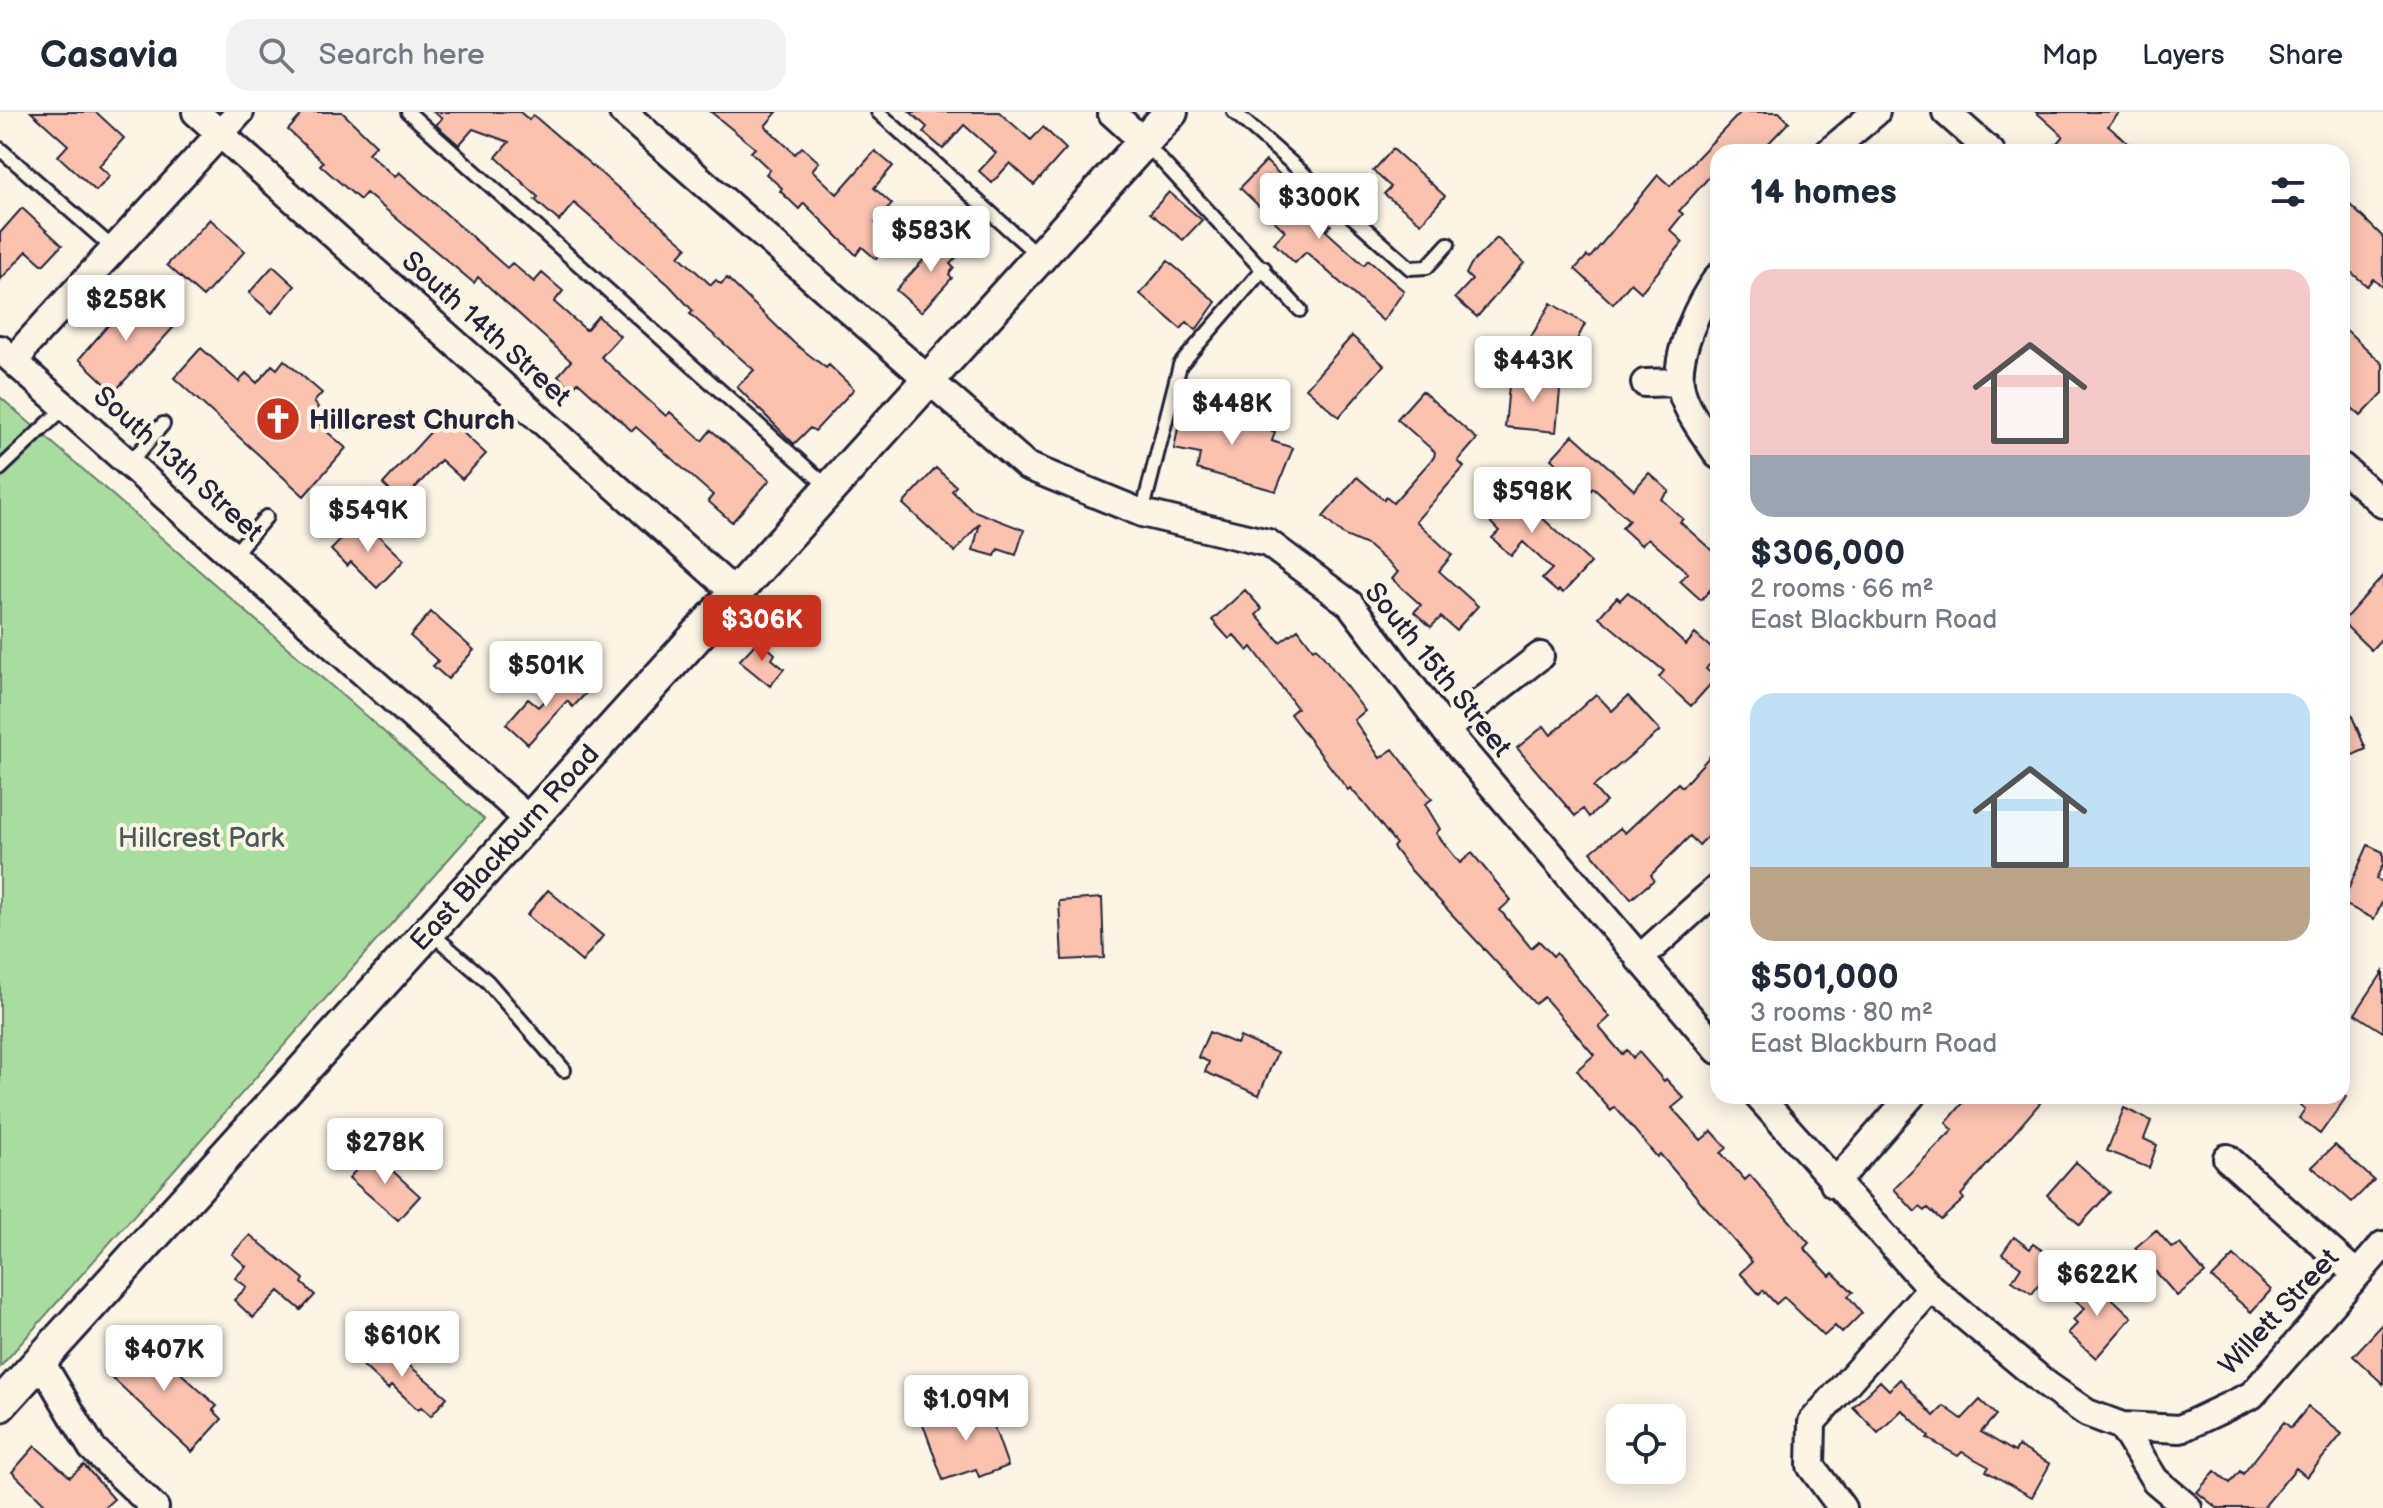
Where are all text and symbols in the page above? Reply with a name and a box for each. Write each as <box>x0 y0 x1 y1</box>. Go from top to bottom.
search box <box>226 19 786 91</box>
text: Casavia <box>40 33 178 78</box>
icon: search <box>254 33 298 77</box>
text: Search here <box>318 37 485 73</box>
text: Map <box>2042 39 2098 72</box>
text: Layers <box>2142 39 2225 72</box>
text: Share <box>2269 39 2343 72</box>
icon: filters <box>2266 170 2310 214</box>
text: 14 homes <box>1750 172 1897 213</box>
pin: $300K <box>1263 173 1375 241</box>
text: $300K <box>1278 183 1360 214</box>
pin: $583K <box>875 206 987 274</box>
text: $583K <box>891 216 971 247</box>
street label: South 14th Street <box>395 245 577 414</box>
pin: $258K <box>70 275 182 343</box>
text: $258K <box>85 285 167 316</box>
icon: home <box>1958 321 2102 465</box>
pin: $443K <box>1477 336 1589 404</box>
text: $443K <box>1493 346 1573 377</box>
pin: $448K <box>1176 379 1288 447</box>
street label: South 13th Street <box>87 380 270 549</box>
text: $448K <box>1191 389 1273 420</box>
church icon: Hillcrest Church <box>254 395 302 443</box>
place label: Hillcrest Church <box>309 404 515 437</box>
pin: $598K <box>1476 467 1588 535</box>
text: $598K <box>1492 477 1572 508</box>
pin: $549K <box>312 486 424 554</box>
text: $549K <box>328 496 408 527</box>
text: $306,000 <box>1750 533 1905 574</box>
text: 2 rooms · 66 m² <box>1750 574 1934 605</box>
street label: South 15th Street <box>1357 576 1518 764</box>
pin: $306K <box>706 595 818 663</box>
text: $306K <box>721 605 803 636</box>
text: East Blackburn Road <box>1750 605 1997 636</box>
pin: $501K <box>490 641 602 709</box>
text: $501K <box>508 651 584 682</box>
street label: East Blackburn Road <box>404 738 606 958</box>
icon: home <box>1958 745 2102 889</box>
park label: Hillcrest Park <box>118 822 285 855</box>
text: $501,000 <box>1750 957 1899 998</box>
text: 3 rooms · 80 m² <box>1750 998 1933 1029</box>
text: East Blackburn Road <box>1750 1029 1997 1060</box>
pin: $278K <box>329 1118 441 1186</box>
text: $278K <box>345 1128 425 1159</box>
street label: Willett Street <box>2212 1242 2346 1382</box>
pin: $622K <box>2041 1250 2153 1318</box>
text: $622K <box>2056 1260 2138 1291</box>
pin: $610K <box>346 1311 458 1379</box>
text: $610K <box>363 1321 441 1352</box>
pin: $407K <box>108 1325 220 1393</box>
text: $407K <box>124 1335 204 1366</box>
pin: $1.09M <box>901 1375 1031 1443</box>
text: $1.09M <box>922 1385 1010 1416</box>
map controls <box>1606 1404 1686 1484</box>
button: locate <box>1606 1404 1686 1484</box>

